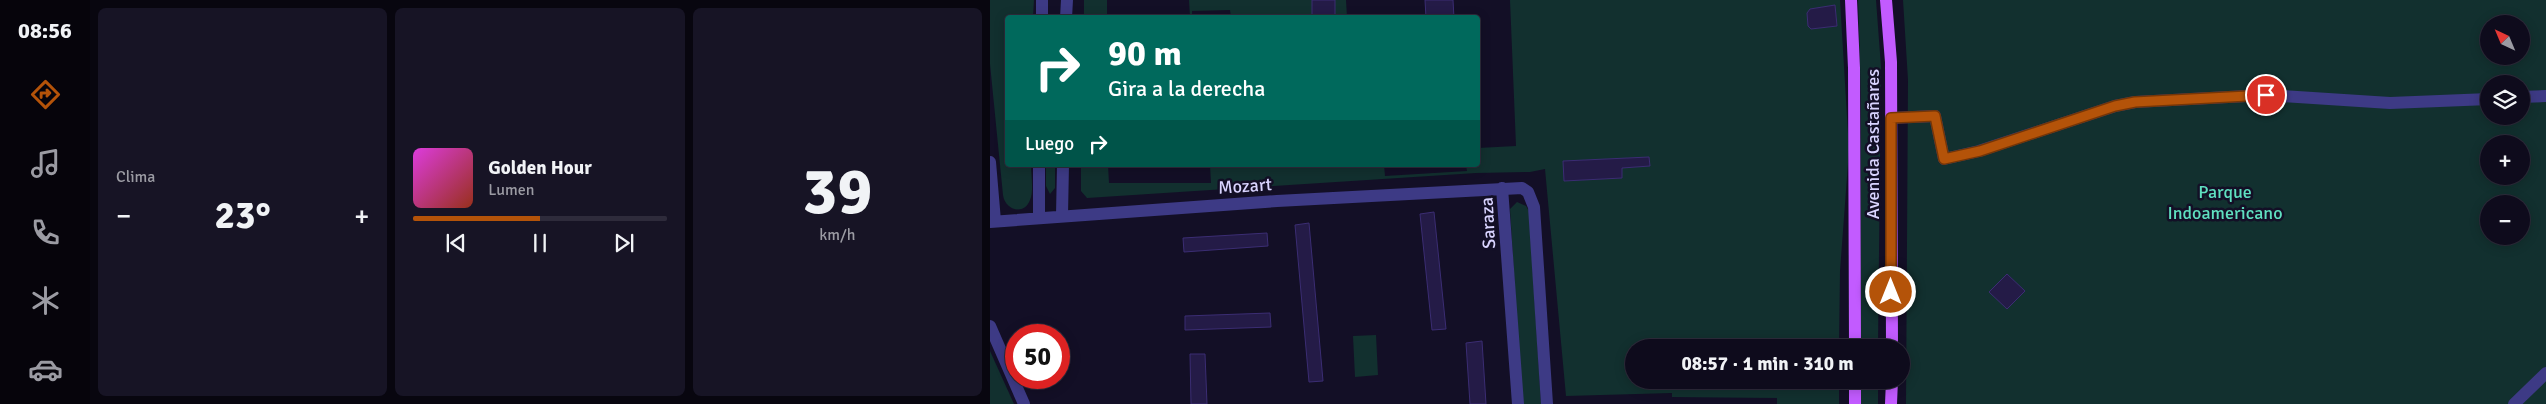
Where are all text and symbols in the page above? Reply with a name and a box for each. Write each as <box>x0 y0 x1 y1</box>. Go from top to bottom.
north arrow <box>2480 15 2530 65</box>
map controls <box>2480 15 2530 245</box>
text: 08:56 <box>18 17 72 44</box>
text: 90 m <box>1108 32 1182 75</box>
icon: right <box>1025 35 1090 100</box>
street label: Avenida Castañares <box>1862 69 1884 219</box>
pin <box>2245 74 2287 116</box>
text: Gira a la derecha <box>1108 75 1265 102</box>
button: layers <box>2480 75 2530 125</box>
icon: directions <box>28 77 63 112</box>
icon: arrive <box>2252 81 2280 109</box>
icon: right <box>1084 130 1112 158</box>
text: Luego <box>1025 132 1074 156</box>
button: + <box>2480 135 2530 185</box>
icon: music <box>28 146 63 181</box>
text: 39 <box>802 152 872 232</box>
text: Golden Hour <box>488 156 592 180</box>
text: Clima <box>116 167 155 187</box>
street label: Mozart <box>1217 173 1273 199</box>
text: Lumen <box>488 180 535 200</box>
park label: Parque Indoamericano <box>2167 181 2283 224</box>
text: 23° <box>215 192 271 239</box>
button: − <box>2480 195 2530 245</box>
street label: Saraza <box>1476 196 1500 250</box>
text: − <box>116 199 131 233</box>
text: + <box>354 199 369 233</box>
icon: phone <box>28 215 63 250</box>
text: km/h <box>819 225 855 245</box>
icon: previous <box>442 229 470 257</box>
icon: pause <box>526 229 554 257</box>
icon: next <box>610 229 638 257</box>
position arrow <box>1864 265 1916 317</box>
icon: climate <box>28 283 63 318</box>
speed limit sign: 50 <box>1005 324 1070 389</box>
icon: car <box>28 352 63 387</box>
text: 08:57 · 1 min · 310 m <box>1681 352 1854 376</box>

